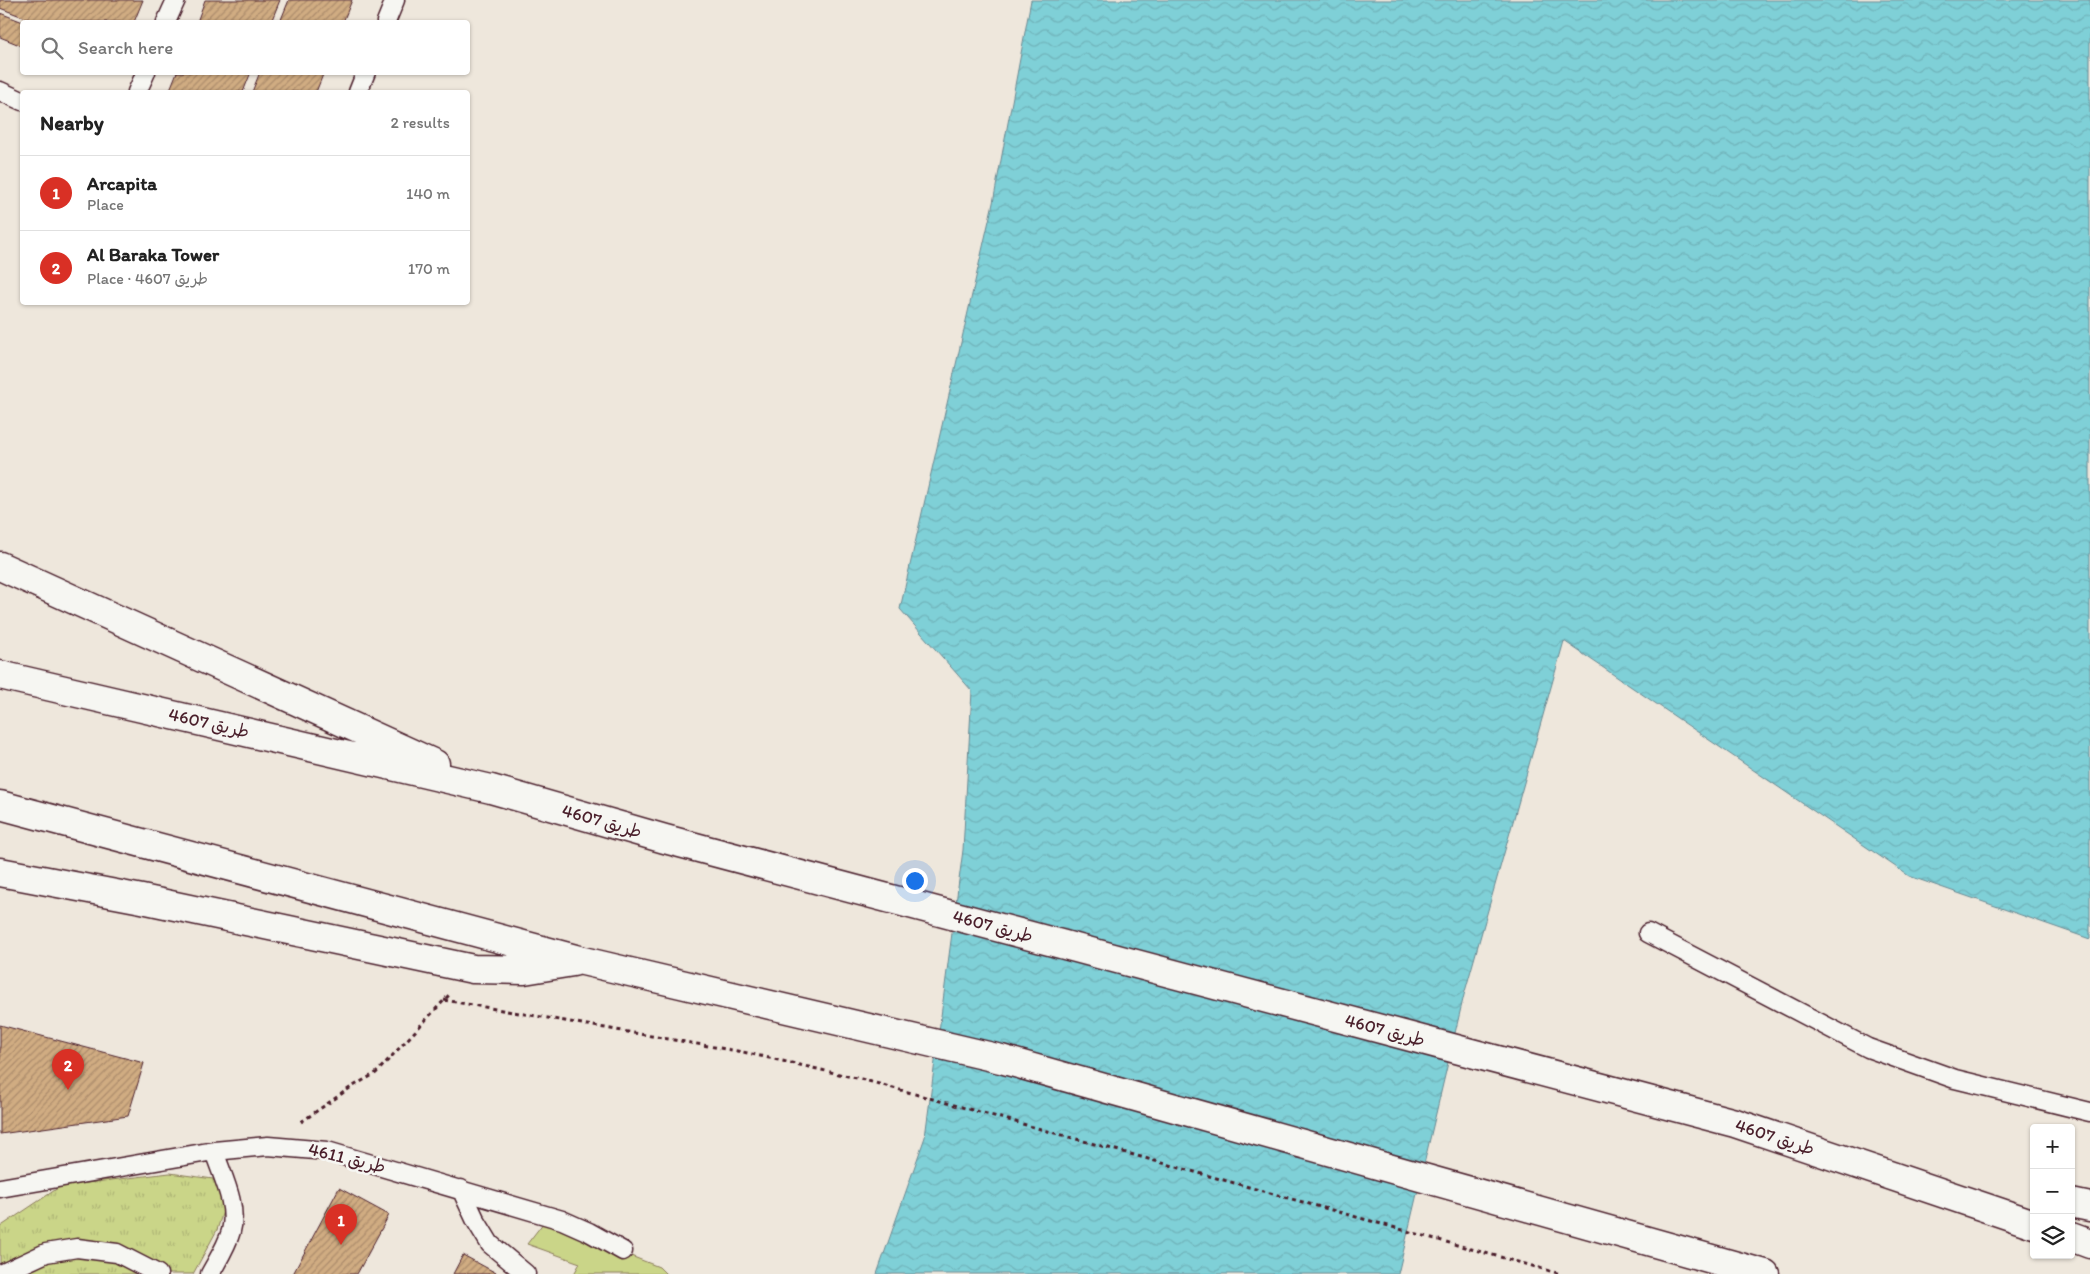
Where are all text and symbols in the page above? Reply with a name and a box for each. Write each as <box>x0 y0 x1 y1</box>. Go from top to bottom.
search box <box>20 20 470 75</box>
icon: search <box>38 34 66 62</box>
text: Search here <box>78 36 173 59</box>
text: Nearby <box>40 110 104 135</box>
text: 2 results <box>390 113 450 132</box>
text: Arcapita <box>87 172 157 195</box>
text: 1 <box>52 184 60 203</box>
text: 140 m <box>406 184 450 203</box>
text: Place <box>87 195 124 214</box>
text: Al Baraka Tower <box>87 243 219 266</box>
text: 2 <box>52 259 60 278</box>
text: 170 m <box>408 259 450 278</box>
text: Place · طريق 4607 <box>87 269 208 288</box>
street label: طريق 4607 <box>166 703 252 743</box>
street label: طريق 4607 <box>559 799 645 843</box>
your location <box>902 868 928 894</box>
street label: طريق 4607 <box>950 905 1036 947</box>
street label: طريق 4607 <box>1342 1009 1428 1051</box>
pin: 2 <box>52 1049 84 1090</box>
street label: طريق 4607 <box>1733 1114 1817 1160</box>
map controls <box>2030 1124 2075 1259</box>
button: + <box>2030 1124 2075 1169</box>
street label: طريق 4611 <box>306 1138 388 1178</box>
button: − <box>2030 1169 2075 1214</box>
pin: 1 <box>325 1204 357 1245</box>
button: layers <box>2030 1214 2075 1259</box>

